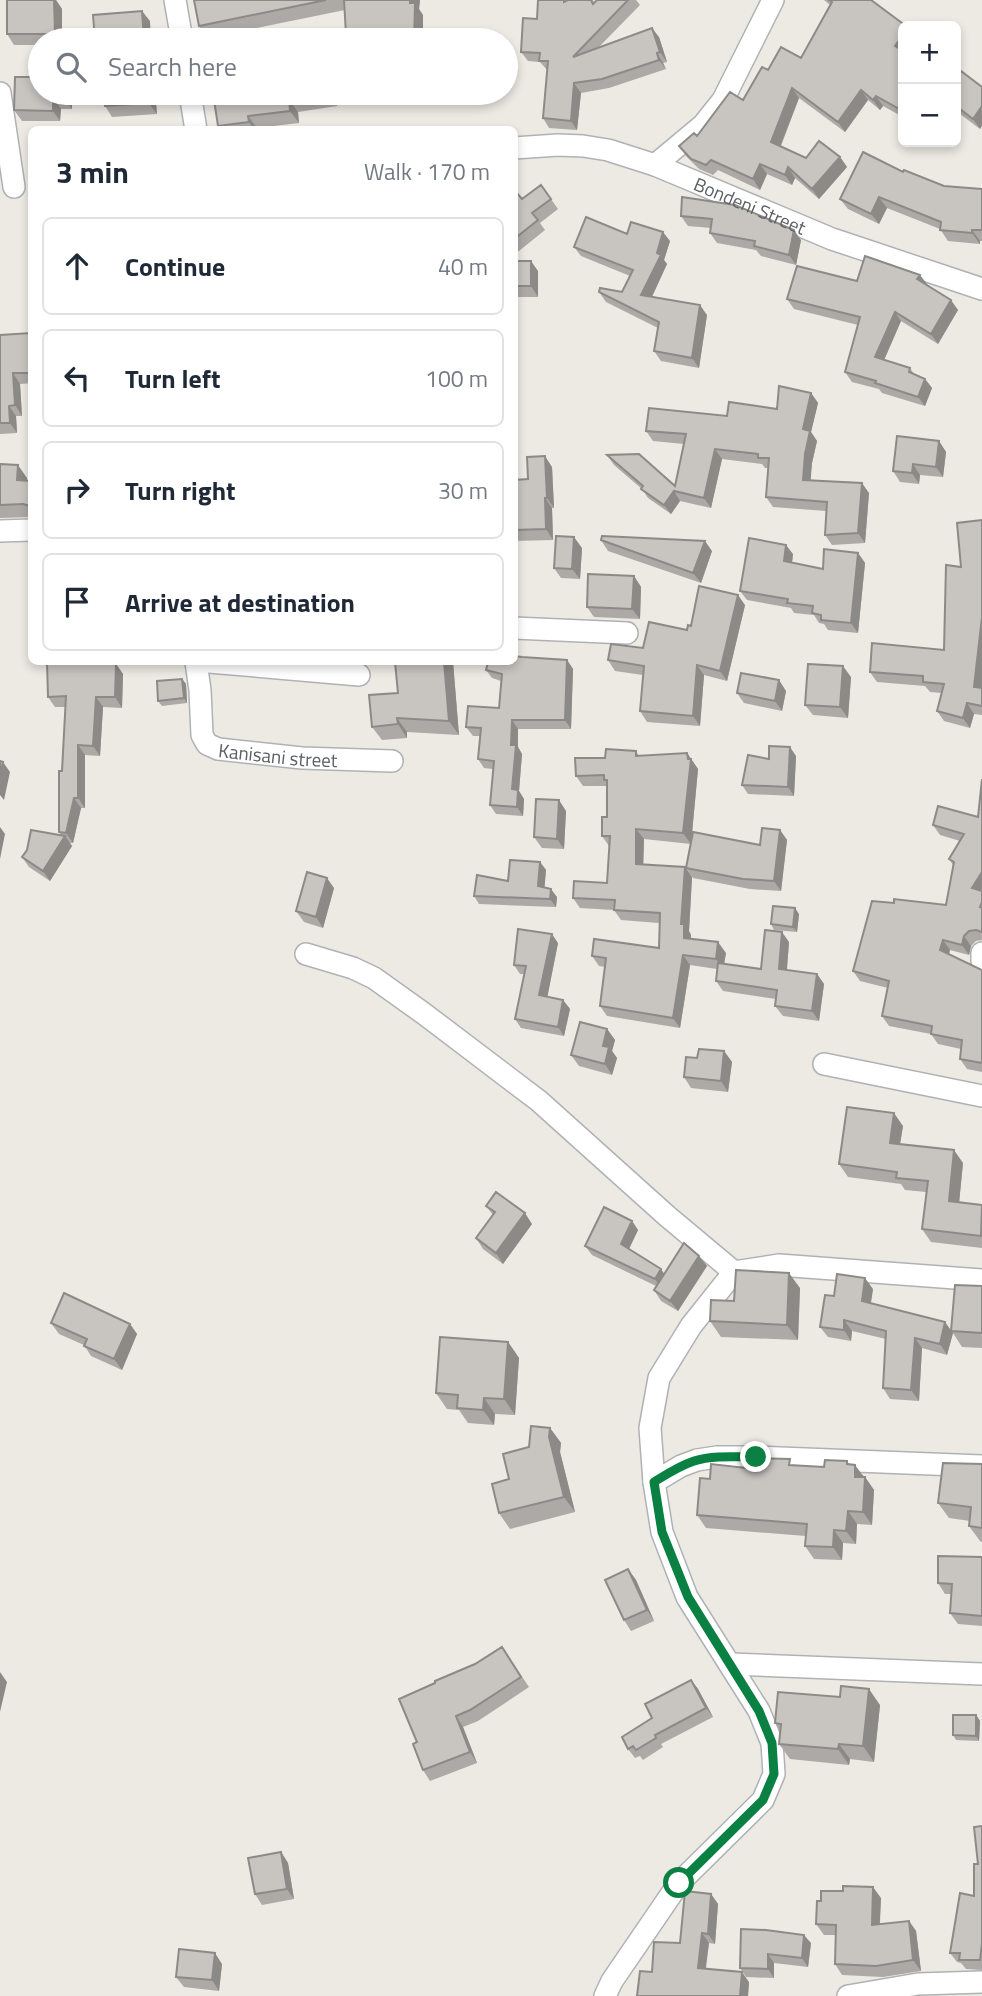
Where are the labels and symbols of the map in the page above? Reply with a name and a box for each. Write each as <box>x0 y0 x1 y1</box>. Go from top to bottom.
street label: Bondeni Street <box>690 168 811 241</box>
street label: Kanisani street <box>217 735 338 774</box>
route end <box>740 1441 771 1472</box>
route start <box>663 1867 694 1898</box>

